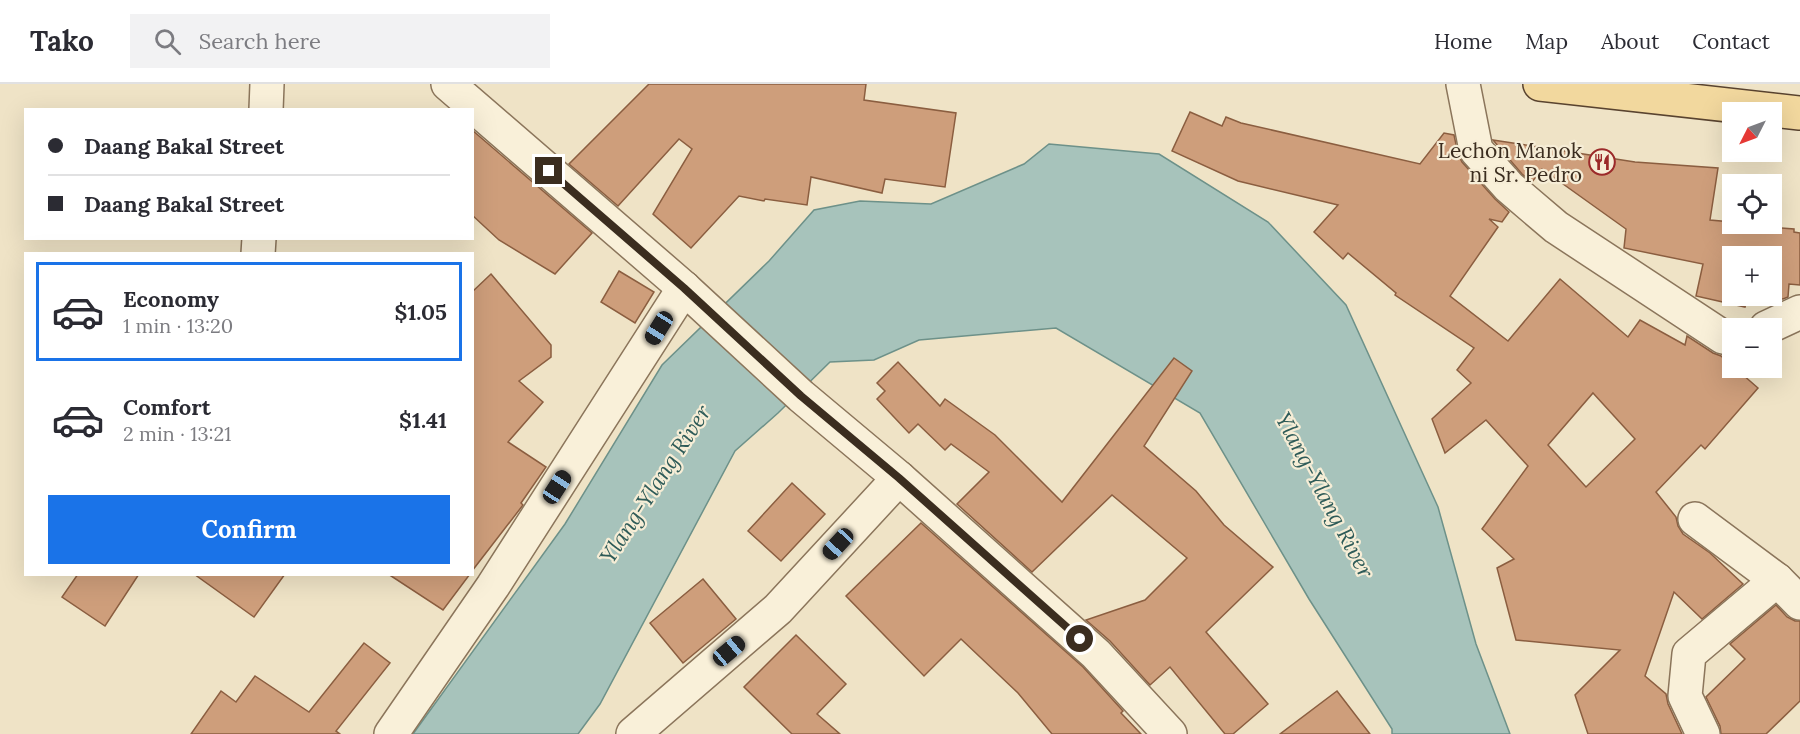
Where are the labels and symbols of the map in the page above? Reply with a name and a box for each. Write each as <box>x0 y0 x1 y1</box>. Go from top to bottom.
north arrow <box>1722 102 1782 162</box>
place label: Lechon Manok ni Sr. Pedro <box>1438 137 1583 188</box>
restaurant icon: Lechon Manok ni Sr. Pedro <box>1587 147 1617 177</box>
route end <box>535 157 562 184</box>
car <box>642 308 676 348</box>
water label: Ylang-Ylang River <box>593 399 717 569</box>
water label: Ylang-Ylang River <box>1270 407 1381 583</box>
car <box>540 467 574 507</box>
car <box>819 525 857 563</box>
route start <box>1066 625 1093 652</box>
car <box>709 633 749 669</box>

